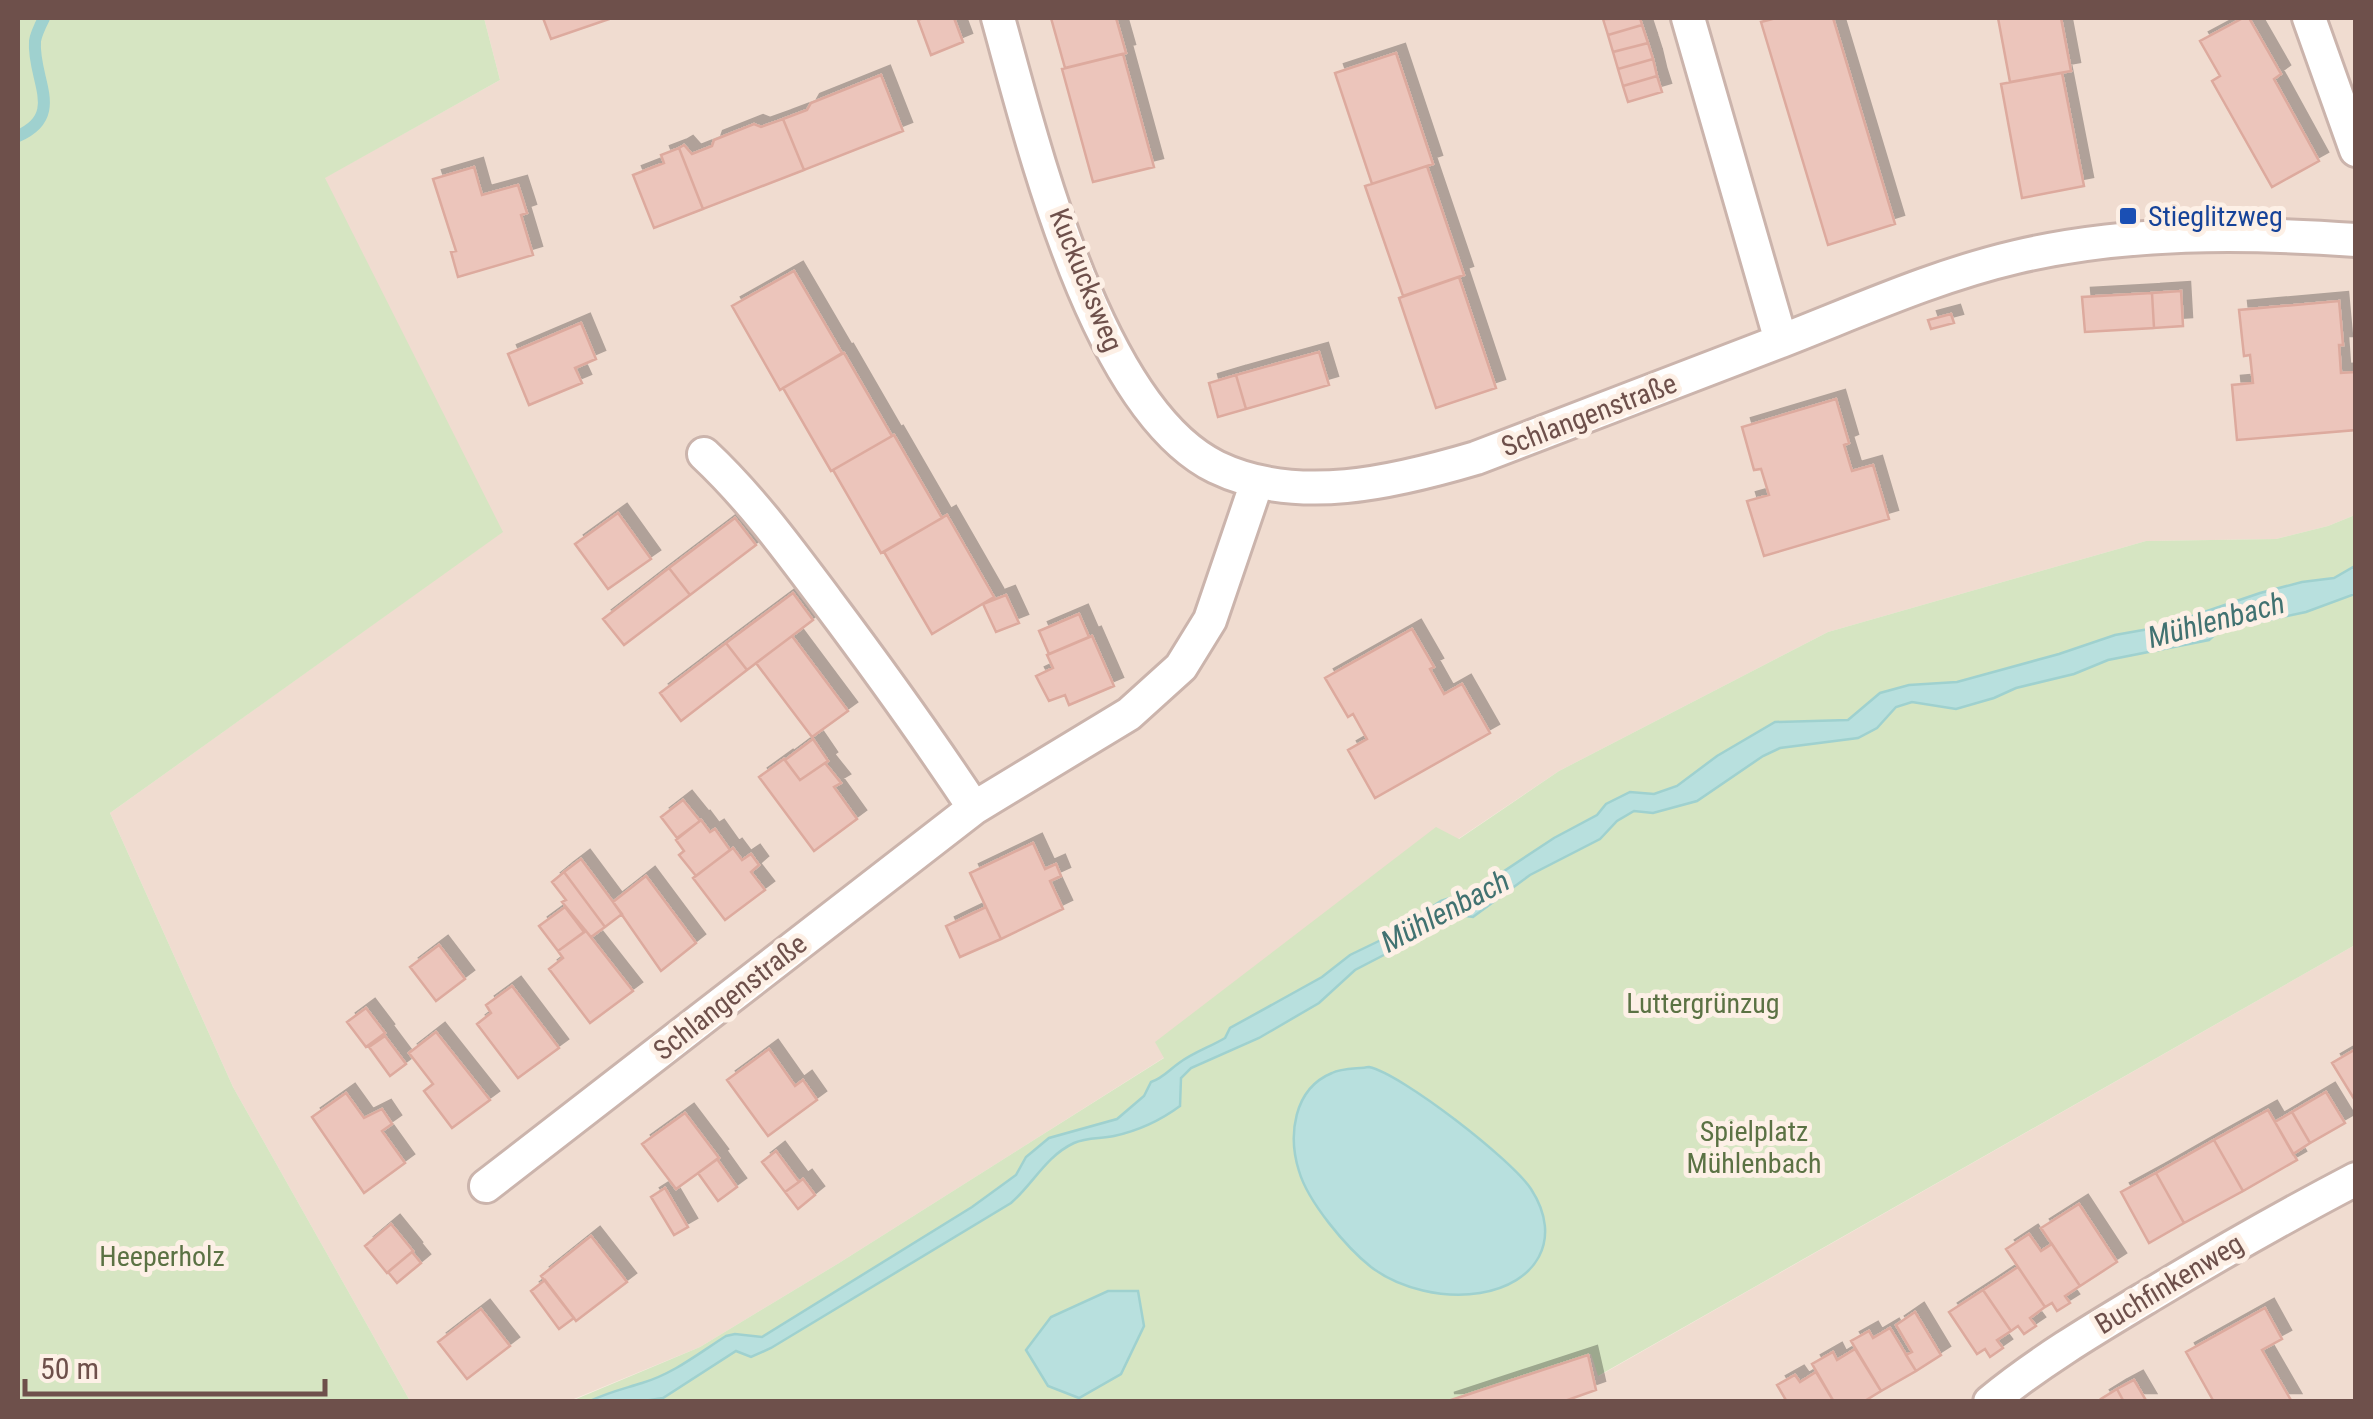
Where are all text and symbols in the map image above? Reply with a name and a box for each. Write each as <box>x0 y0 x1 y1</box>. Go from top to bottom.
place label: Stieglitzweg <box>2148 200 2283 233</box>
street label: Kuckucksweg <box>1042 204 1130 356</box>
marker: Stieglitzweg <box>2117 205 2139 227</box>
street label: Schlangenstraße <box>1497 366 1681 464</box>
water label: Mühlenbach <box>2144 585 2288 655</box>
water label: Mühlenbach <box>1375 863 1515 959</box>
street label: Schlangenstraße <box>647 927 813 1067</box>
park label: Luttergrünzug <box>1626 987 1780 1020</box>
park label: Spielplatz Mühlenbach <box>1687 1115 1822 1180</box>
street label: Buchfinkenweg <box>2089 1227 2249 1341</box>
park label: Heeperholz <box>99 1240 225 1273</box>
scale bar <box>25 1334 325 1396</box>
text: 50 m <box>40 1351 99 1386</box>

